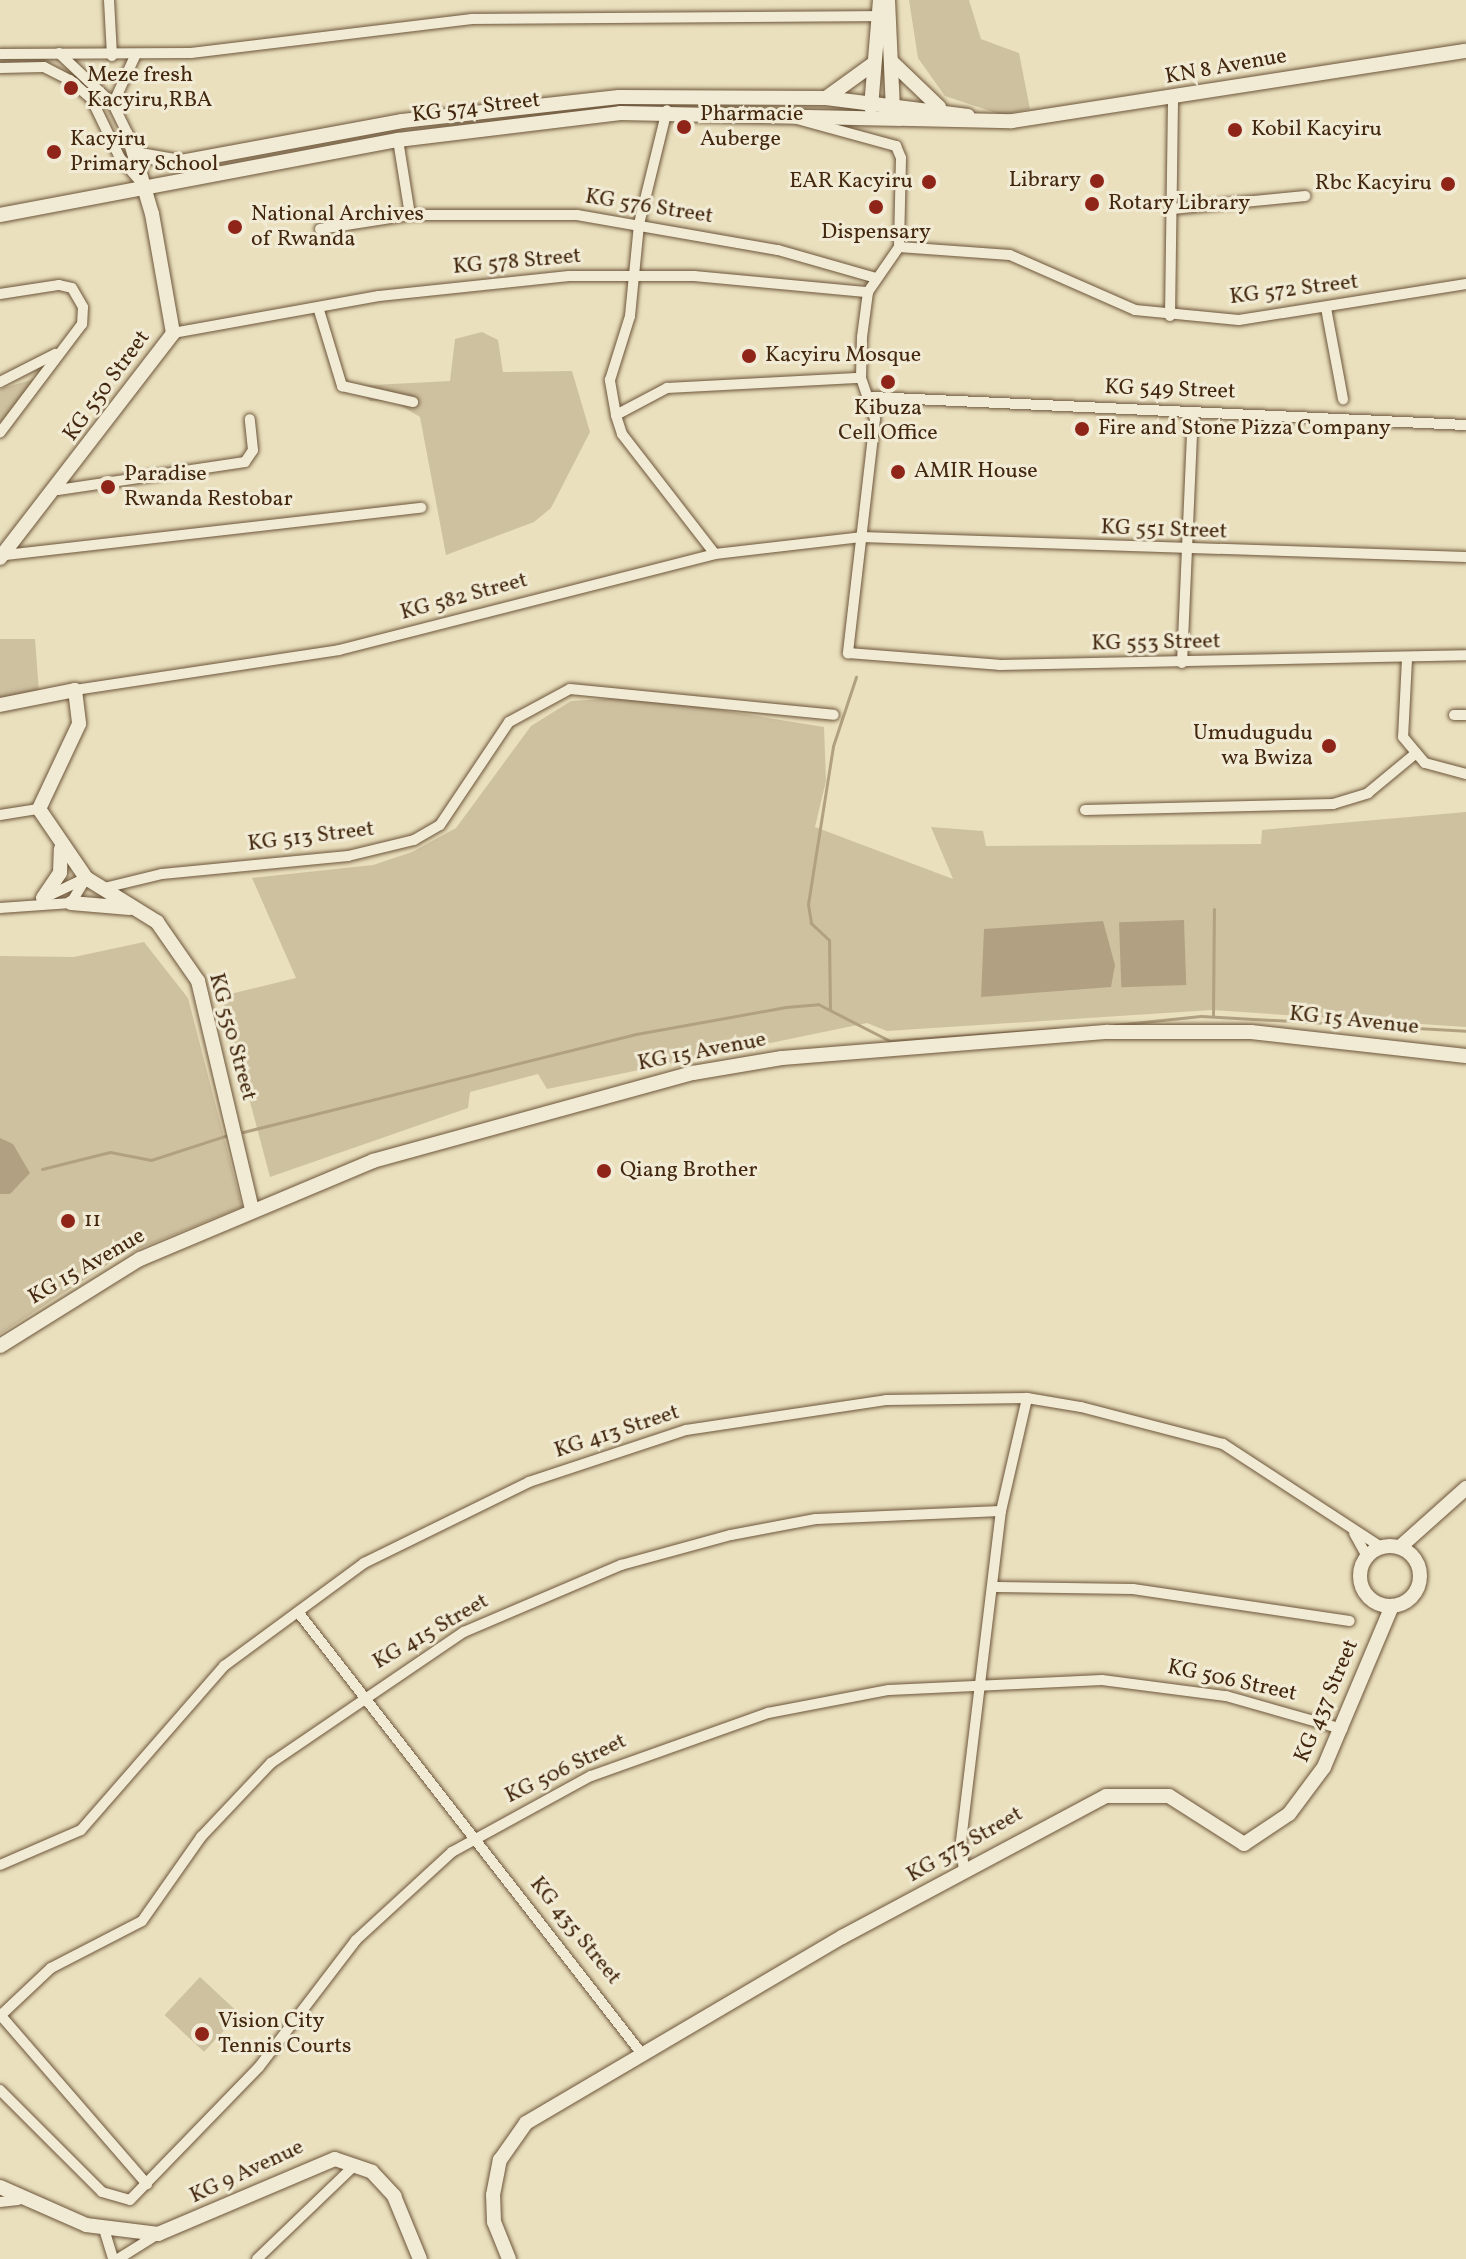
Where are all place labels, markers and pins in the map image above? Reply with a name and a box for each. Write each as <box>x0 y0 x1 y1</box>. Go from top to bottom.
place label: Meze fresh Kacyiru,RBA <box>87 62 212 114</box>
marker: Meze fresh Kacyiru,RBA <box>62 79 80 97</box>
place label: Pharmacie Auberge <box>700 101 803 152</box>
place label: Kobil Kacyiru <box>1251 117 1382 143</box>
marker: Pharmacie Auberge <box>675 118 693 136</box>
marker: Kobil Kacyiru <box>1226 121 1244 139</box>
place label: Kacyiru Primary School <box>70 126 219 178</box>
marker: Kacyiru Primary School <box>45 143 63 161</box>
place label: Library <box>1009 168 1081 194</box>
place label: EAR Kacyiru <box>789 169 913 195</box>
place label: Rbc Kacyiru <box>1315 171 1432 197</box>
marker: Library <box>1088 172 1106 190</box>
marker: EAR Kacyiru <box>920 173 938 191</box>
marker: Rbc Kacyiru <box>1439 175 1457 193</box>
place label: Rotary Library <box>1108 191 1251 217</box>
marker: Rotary Library <box>1083 195 1101 213</box>
marker: Dispensary <box>867 198 885 216</box>
place label: National Archives of Rwanda <box>251 201 424 252</box>
marker: National Archives of Rwanda <box>226 218 244 236</box>
place label: Dispensary <box>821 220 931 246</box>
place label: Kacyiru Mosque <box>765 343 921 369</box>
marker: Kacyiru Mosque <box>740 347 758 365</box>
marker: Kibuza Cell Office <box>879 373 897 391</box>
place label: Kibuza Cell Office <box>838 395 938 446</box>
place label: Fire and Stone Pizza Company <box>1098 416 1391 442</box>
marker: Fire and Stone Pizza Company <box>1073 420 1091 438</box>
place label: AMIR House <box>914 459 1038 485</box>
place label: Paradise Rwanda Restobar <box>124 461 293 512</box>
marker: AMIR House <box>889 463 907 481</box>
marker: Paradise Rwanda Restobar <box>99 478 117 496</box>
place label: Umudugudu wa Bwiza <box>1193 720 1313 772</box>
marker: Umudugudu wa Bwiza <box>1320 737 1338 755</box>
place label: Qiang Brother <box>620 1158 758 1184</box>
marker: Qiang Brother <box>595 1162 613 1180</box>
place label: 11 <box>84 1208 101 1234</box>
marker: 11 <box>59 1212 77 1230</box>
place label: Vision City Tennis Courts <box>218 2008 351 2060</box>
marker: Vision City Tennis Courts <box>193 2025 211 2043</box>

